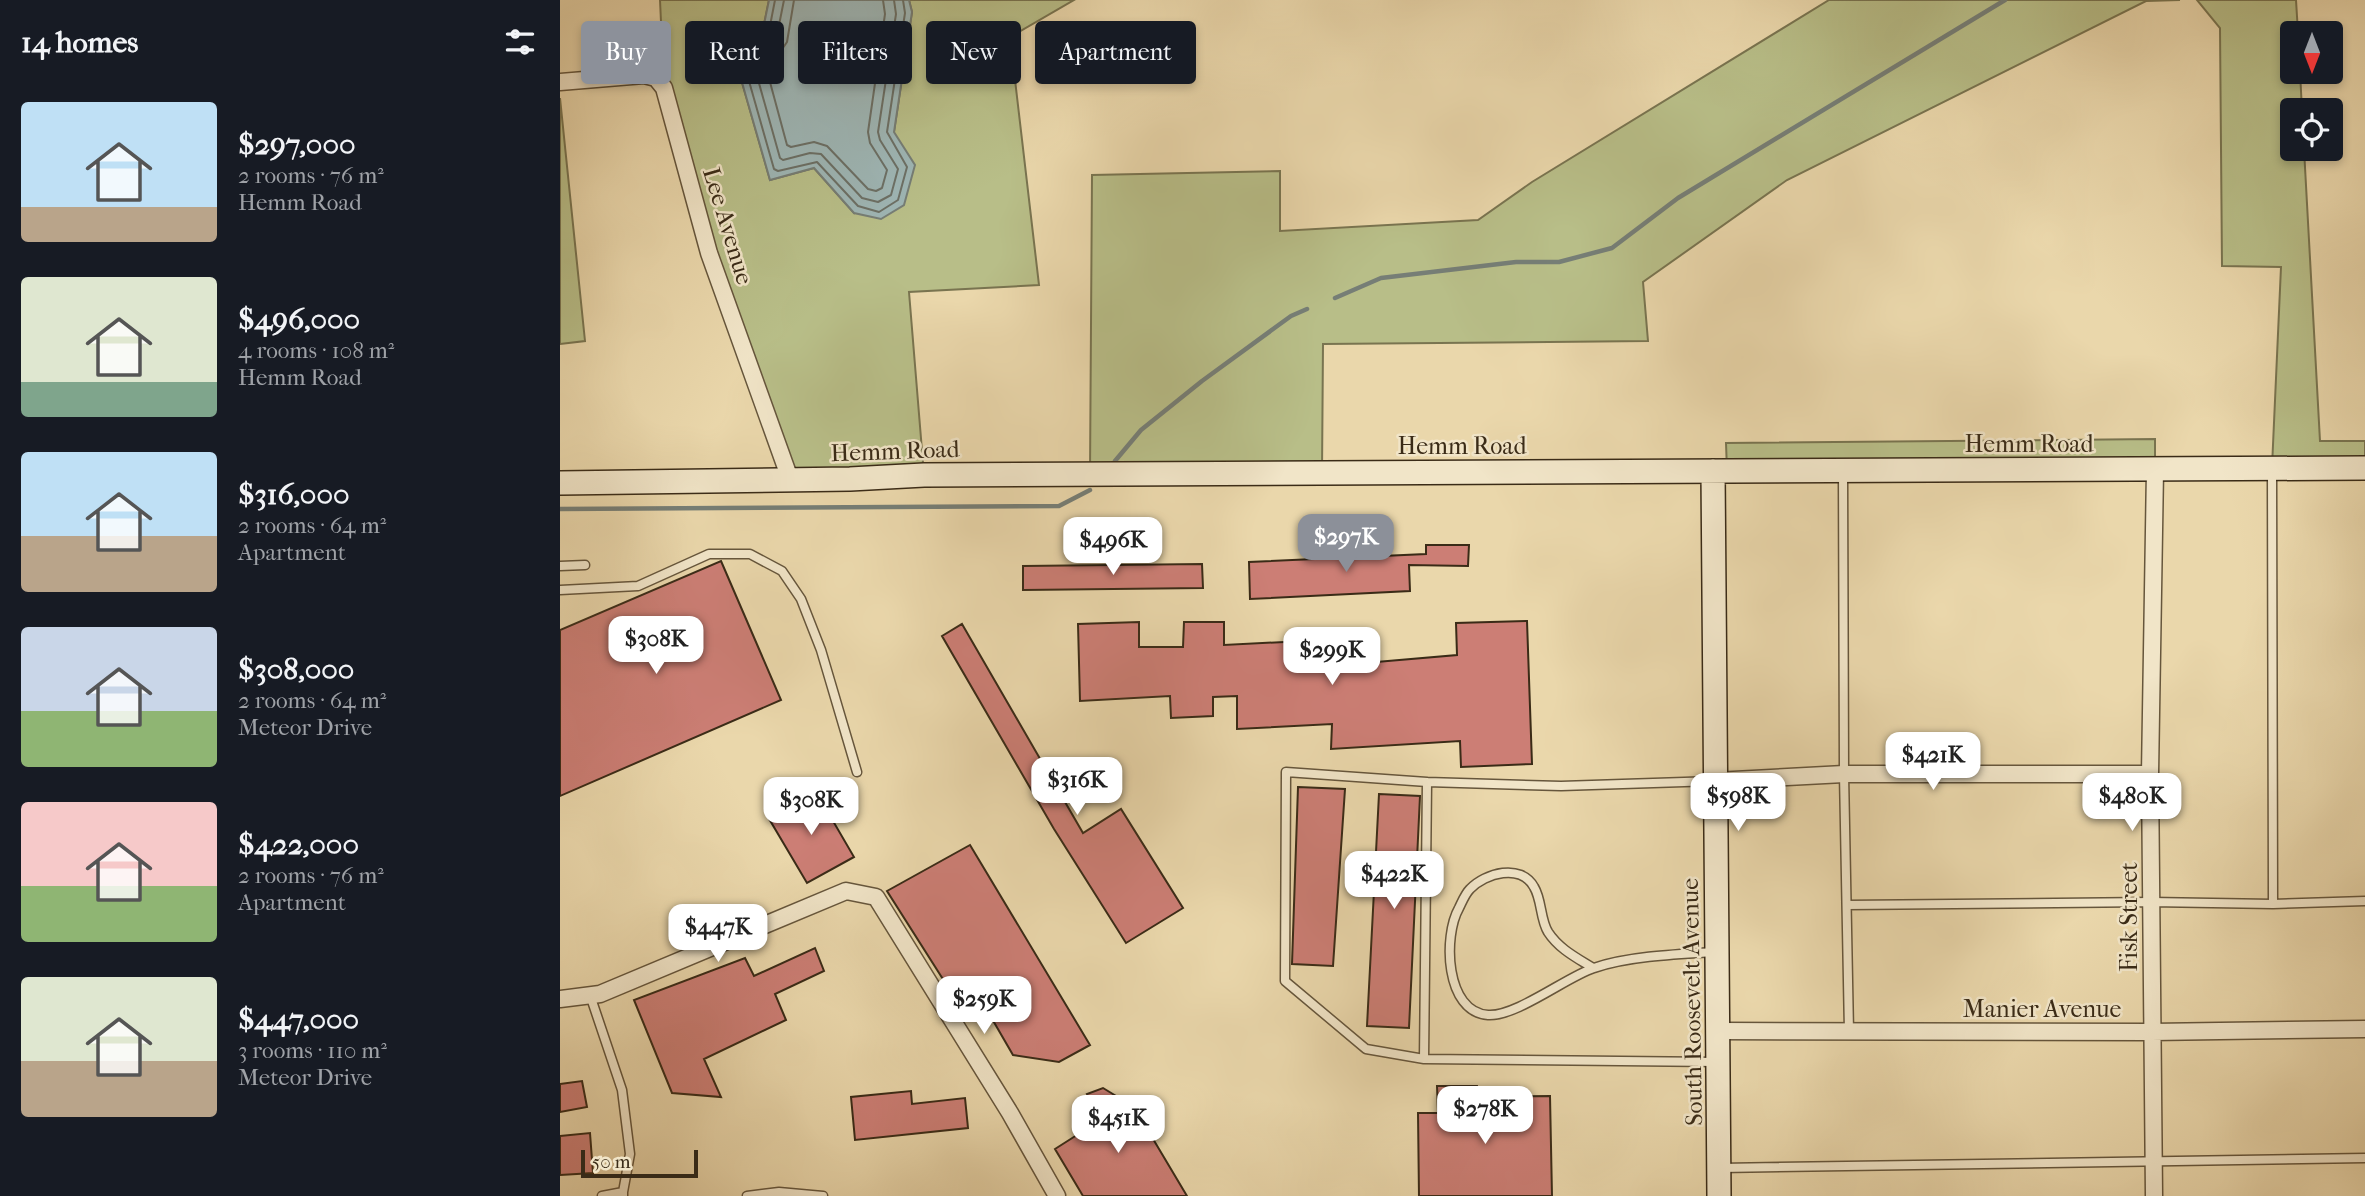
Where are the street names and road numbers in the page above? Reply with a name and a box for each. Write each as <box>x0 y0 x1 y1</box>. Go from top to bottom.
street label: Lee Avenue <box>697 164 759 288</box>
street label: Hemm Road <box>1964 430 2094 458</box>
street label: Hemm Road <box>1397 432 1527 460</box>
street label: Hemm Road <box>830 435 961 467</box>
street label: Fisk Street <box>2115 862 2143 972</box>
street label: South Roosevelt Avenue <box>1676 878 1708 1126</box>
street label: Manier Avenue <box>1963 995 2121 1023</box>

